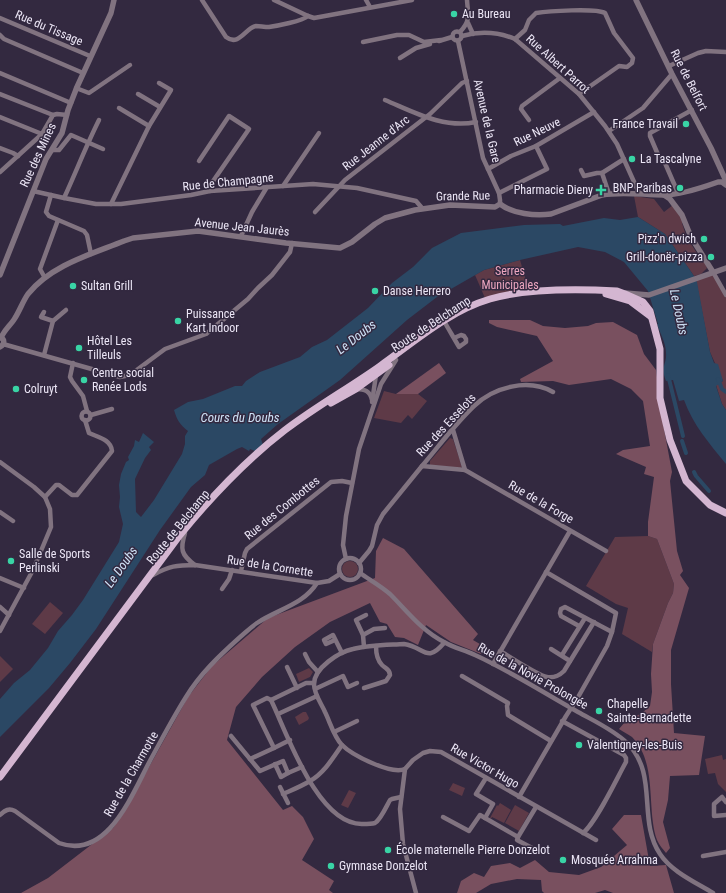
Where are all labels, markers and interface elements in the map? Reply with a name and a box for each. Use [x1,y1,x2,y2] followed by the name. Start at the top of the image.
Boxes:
[13,7,85,49] street label: Rue du Tissage
[462,7,511,21] place label: Au Bureau
[449,9,459,19] marker: Au Bureau
[523,32,593,97] street label: Rue Albert Parrot
[668,47,711,113] street label: Rue de Belfort
[471,78,503,164] street label: Avenue de la Gare
[340,112,413,173] street label: Rue Jeanne d'Arc
[511,115,563,149] street label: Rue Neuve
[613,117,678,131] place label: France Travail
[681,119,691,129] marker: France Travail
[17,121,59,189] street label: Rue des Mines
[640,152,702,166] place label: La Tascalyne
[627,154,637,164] marker: La Tascalyne
[182,170,274,194] street label: Rue de Champagne
[613,181,672,195] place label: BNP Paribas
[514,183,593,197] place label: Pharmacie Dieny
[675,183,685,193] marker: BNP Paribas
[596,185,606,195] marker: Pharmacie Dieny
[436,189,491,203] street label: Grande Rue
[194,215,290,239] street label: Avenue Jean Jaurès
[638,232,696,246] place label: Pizz'n dwich
[699,234,709,244] marker: Pizz'n dwich
[626,250,703,264] place label: Grill-donër-pizza
[706,252,716,262] marker: Grill-donër-pizza
[481,264,539,292] park label: Serres Municipales
[81,279,133,293] place label: Sultan Grill
[68,281,78,291] marker: Sultan Grill
[383,284,451,298] place label: Danse Herrero
[370,286,380,296] marker: Danse Herrero
[667,288,691,337] water label: Le Doubs
[389,293,473,355] street label: Route de Belchamp
[186,307,239,335] place label: Puissance Kart Indoor
[173,316,183,326] marker: Puissance Kart Indoor
[333,317,379,357] water label: Le Doubs
[87,334,132,362] place label: Hôtel Les Tilleuls
[74,343,84,353] marker: Hôtel Les Tilleuls
[92,366,154,394] place label: Centre social Renée Lods
[79,375,89,385] marker: Centre social Renée Lods
[24,382,58,396] place label: Colruyt
[11,384,21,394] marker: Colruyt
[413,391,479,459] street label: Rue des Esselots
[200,410,280,425] water label: Cours du Doubs
[242,473,322,543] street label: Rue des Combottes
[506,478,576,526] street label: Rue de la Forge
[144,487,212,567] street label: Route de Belchamp
[102,543,141,590] water label: Le Doubs
[19,547,90,575] place label: Salle de Sports Perlinski
[226,552,314,580] street label: Rue de la Cornette
[6,556,16,566] marker: Salle de Sports Perlinski
[475,640,591,712] street label: Rue de la Novie Prolongée
[607,697,692,725] place label: Chapelle Sainte-Bernadette
[594,706,604,716] marker: Chapelle Sainte-Bernadette
[101,729,161,819] street label: Rue de la Charmotte
[587,738,682,752] place label: Valentigney-les-Buis
[574,740,584,750] marker: Valentigney-les-Buis
[448,741,522,791] street label: Rue Victor Hugo
[396,842,550,857] place label: École maternelle Pierre Donzelot
[383,845,393,855] marker: École maternelle Pierre Donzelot
[571,853,658,867] place label: Mosquée Arrahma
[558,855,568,865] marker: Mosquée Arrahma
[339,859,428,873] place label: Gymnase Donzelot
[326,861,336,871] marker: Gymnase Donzelot

